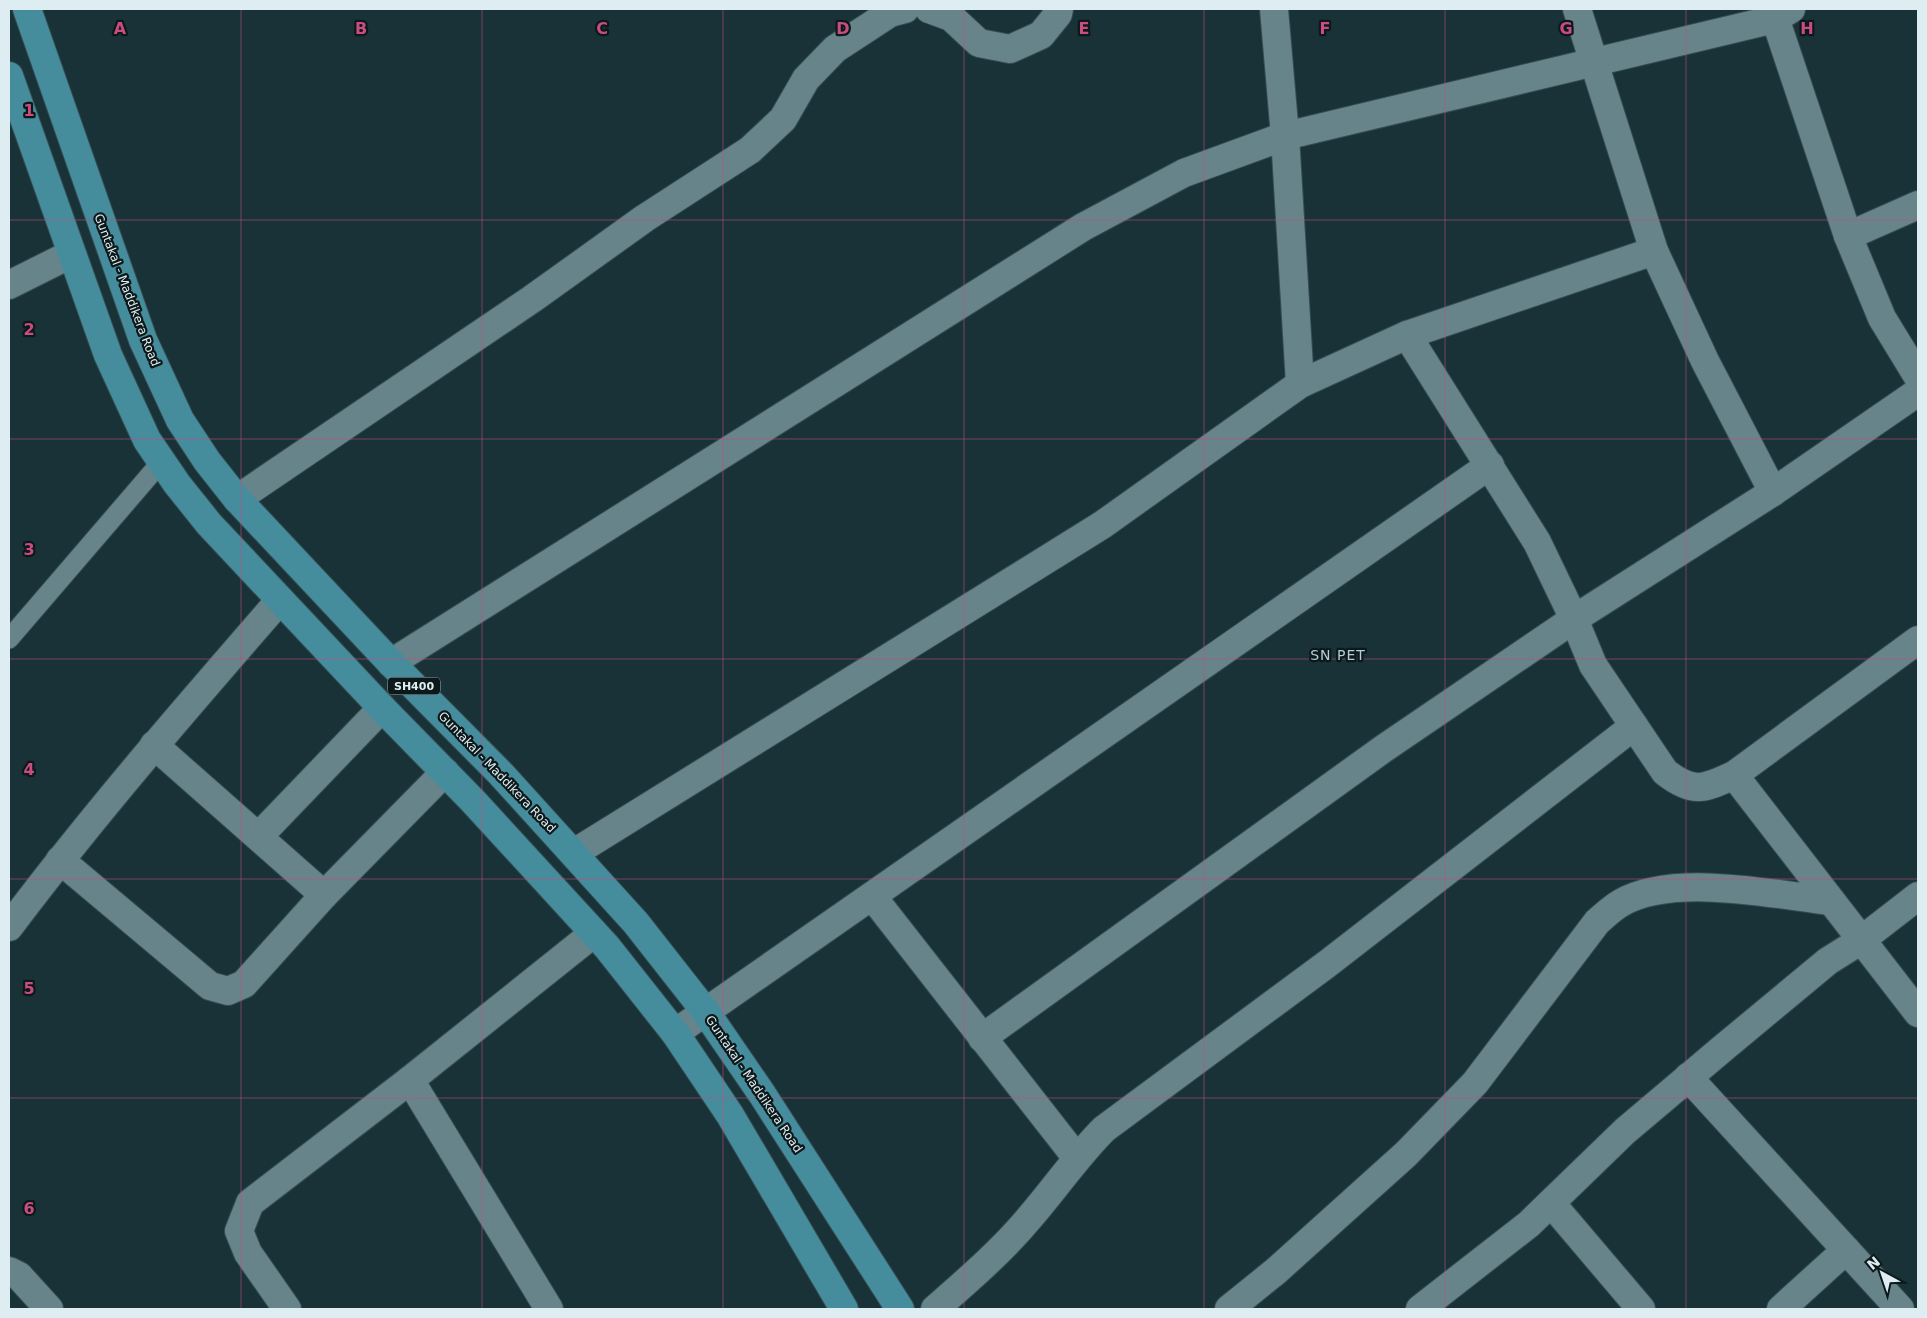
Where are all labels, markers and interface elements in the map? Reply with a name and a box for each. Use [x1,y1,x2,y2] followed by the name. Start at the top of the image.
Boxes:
[114,19,127,38] text: A
[355,19,367,38] text: B
[596,19,608,38] text: C
[836,19,850,38] text: D
[1079,19,1089,38] text: E
[1320,19,1330,38] text: F
[1559,19,1573,38] text: G
[1800,19,1814,38] text: H
[23,101,35,120] text: 1
[91,212,163,368] street label: Guntakal - Maddikera Road
[23,320,35,339] text: 2
[23,540,35,559] text: 3
[1310,647,1366,663] district label: SN PET
[388,678,440,694] road number: SH400
[436,709,558,835] street label: Guntakal - Maddikera Road
[23,760,35,779] text: 4
[23,979,35,998] text: 5
[703,1013,805,1155] street label: Guntakal - Maddikera Road
[23,1199,35,1218] text: 6
[1857,1248,1907,1298] north arrow
[1864,1253,1883,1273] text: N

